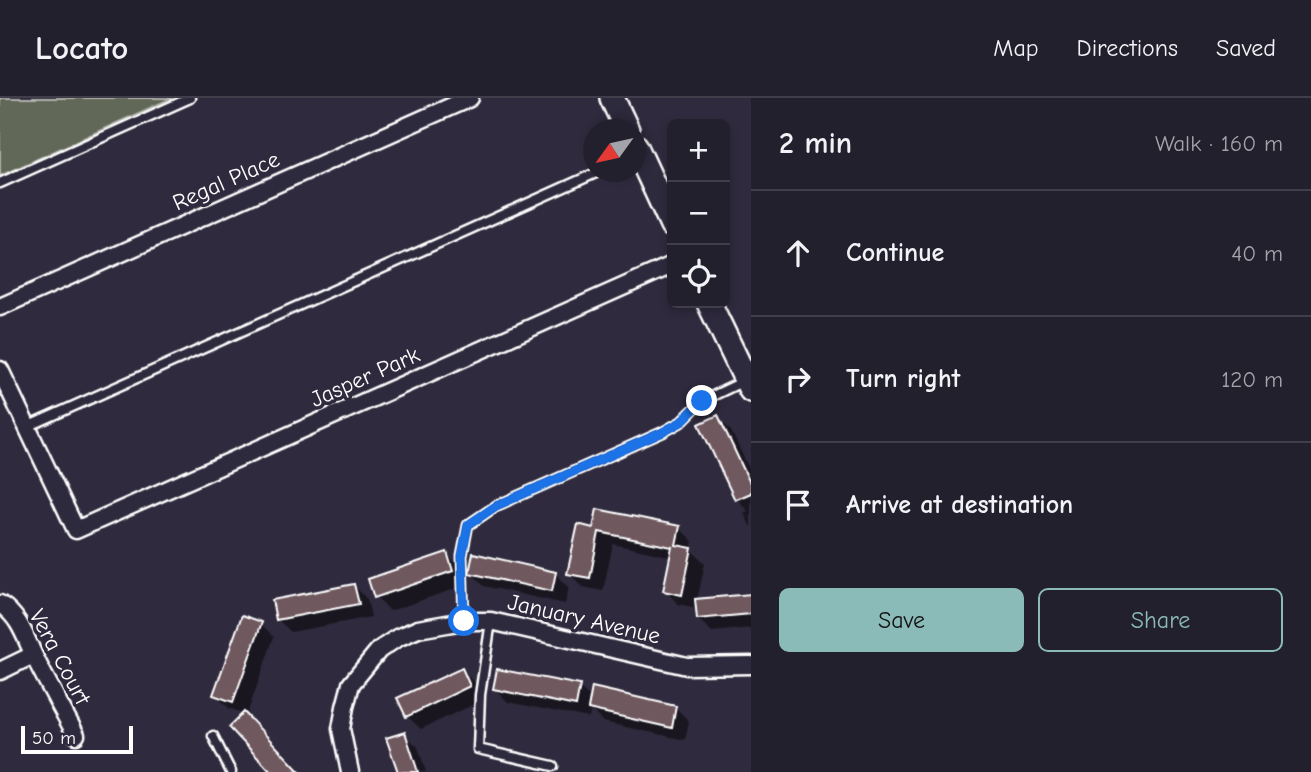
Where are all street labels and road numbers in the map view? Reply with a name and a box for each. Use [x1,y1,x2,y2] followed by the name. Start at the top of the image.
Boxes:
[168,145,284,217] street label: Regal Place
[306,341,424,413] street label: Jasper Park
[505,588,663,650] street label: January Avenue
[24,605,97,711] street label: Vera Court

